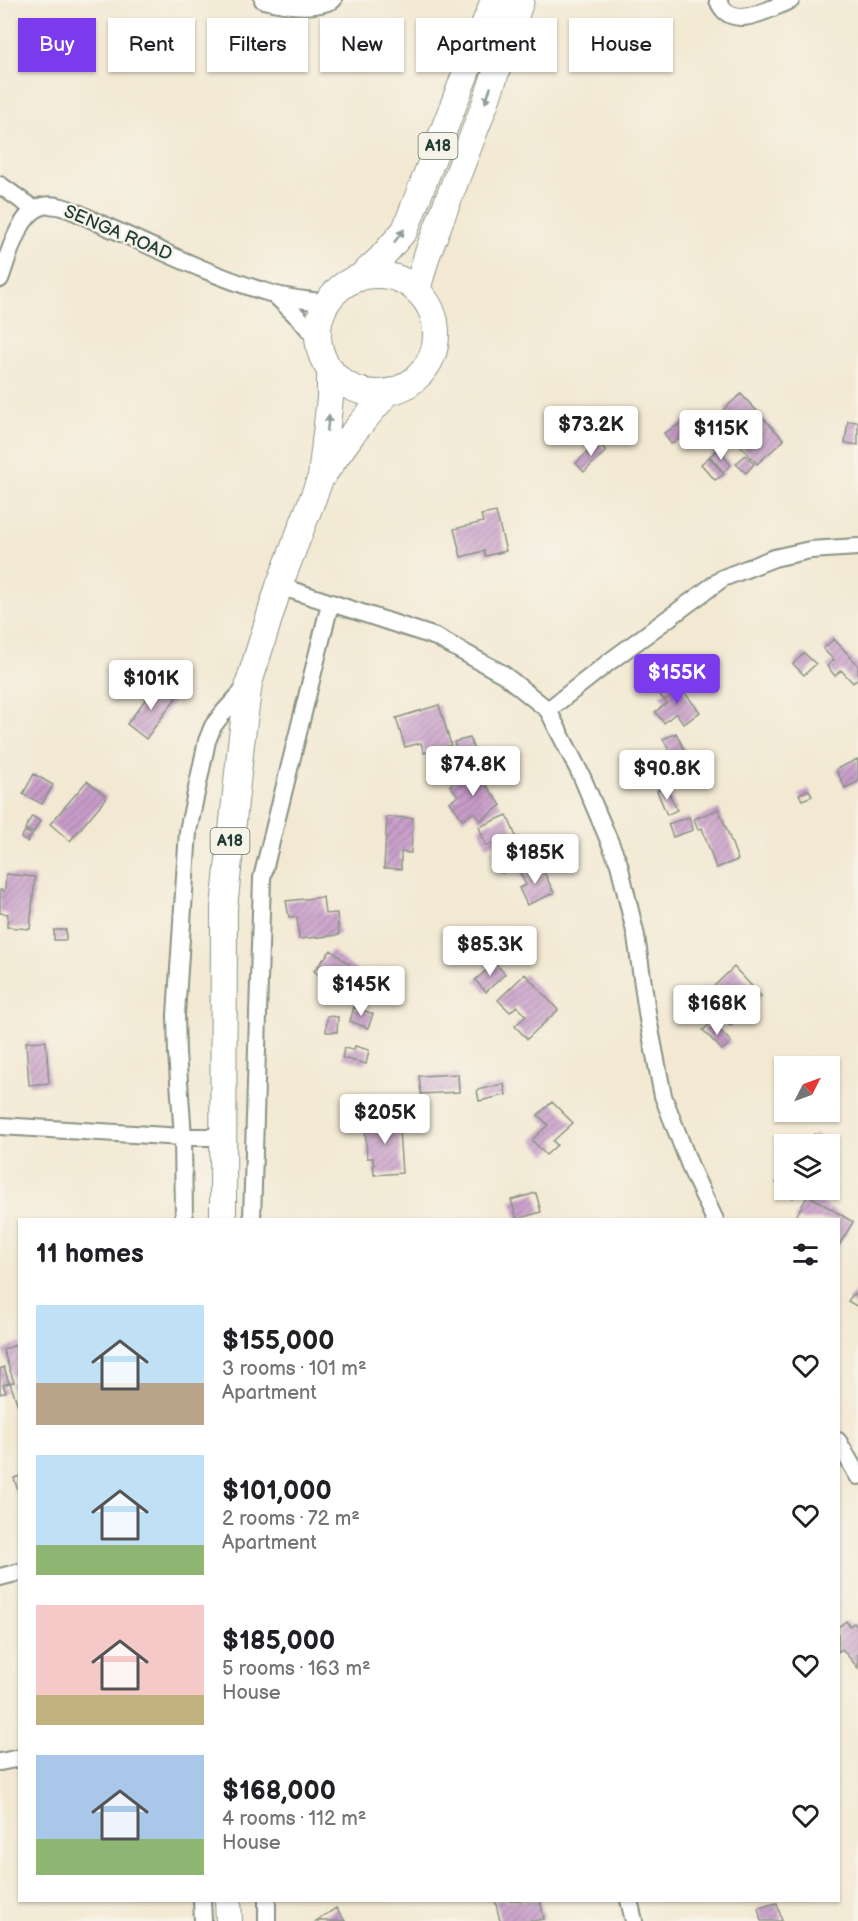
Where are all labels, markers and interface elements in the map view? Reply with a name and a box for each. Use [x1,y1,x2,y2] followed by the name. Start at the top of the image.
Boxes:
[18,18,96,72] chip: Buy
[108,18,195,72] chip: Rent
[207,18,308,72] chip: Filters
[320,18,404,72] chip: New
[416,18,557,72] chip: Apartment
[569,18,673,72] chip: House
[482,86,492,104] one-way arrow
[418,133,458,159] road number: A18
[61,201,175,265] street label: SENGA ROAD
[393,228,406,244] one-way arrow
[542,406,640,457] pin: $73.2K
[679,410,763,461] pin: $115K
[323,413,333,432] one-way arrow
[558,413,624,437] text: $73.2K
[693,417,749,441] text: $115K
[635,654,719,705] pin: $155K
[109,660,193,711] pin: $101K
[648,661,706,685] text: $155K
[123,667,179,691] text: $101K
[424,746,522,797] pin: $74.8K
[618,750,716,801] pin: $90.8K
[440,753,506,777] text: $74.8K
[633,757,701,781] text: $90.8K
[210,828,250,854] road number: A18
[493,834,577,885] pin: $185K
[506,841,564,865] text: $185K
[441,926,539,977] pin: $85.3K
[457,933,523,957] text: $85.3K
[319,966,403,1017] pin: $145K
[332,973,390,997] text: $145K
[675,985,759,1036] pin: $168K
[687,992,747,1016] text: $168K
[774,1056,840,1122] north arrow
[774,1056,840,1200] map controls
[343,1094,427,1145] pin: $205K
[354,1101,416,1125] text: $205K
[774,1134,840,1200] button: layers
[789,1238,822,1271] icon: filters
[36,1239,144,1270] text: 11 homes
[222,1326,334,1357] text: $155,000
[84,1329,156,1401] icon: home
[789,1349,822,1382] icon: heart
[222,1357,367,1381] text: 3 rooms · 101 m²
[222,1381,317,1405] text: Apartment
[222,1476,332,1507] text: $101,000
[84,1479,156,1551] icon: home
[789,1499,822,1532] icon: heart
[222,1507,360,1531] text: 2 rooms · 72 m²
[222,1531,317,1555] text: Apartment
[222,1626,335,1657] text: $185,000
[84,1629,156,1701] icon: home
[789,1649,822,1682] icon: heart
[222,1657,371,1681] text: 5 rooms · 163 m²
[222,1681,281,1705] text: House
[222,1776,336,1807] text: $168,000
[84,1779,156,1851] icon: home
[789,1799,822,1832] icon: heart
[222,1807,366,1831] text: 4 rooms · 112 m²
[222,1831,281,1855] text: House

